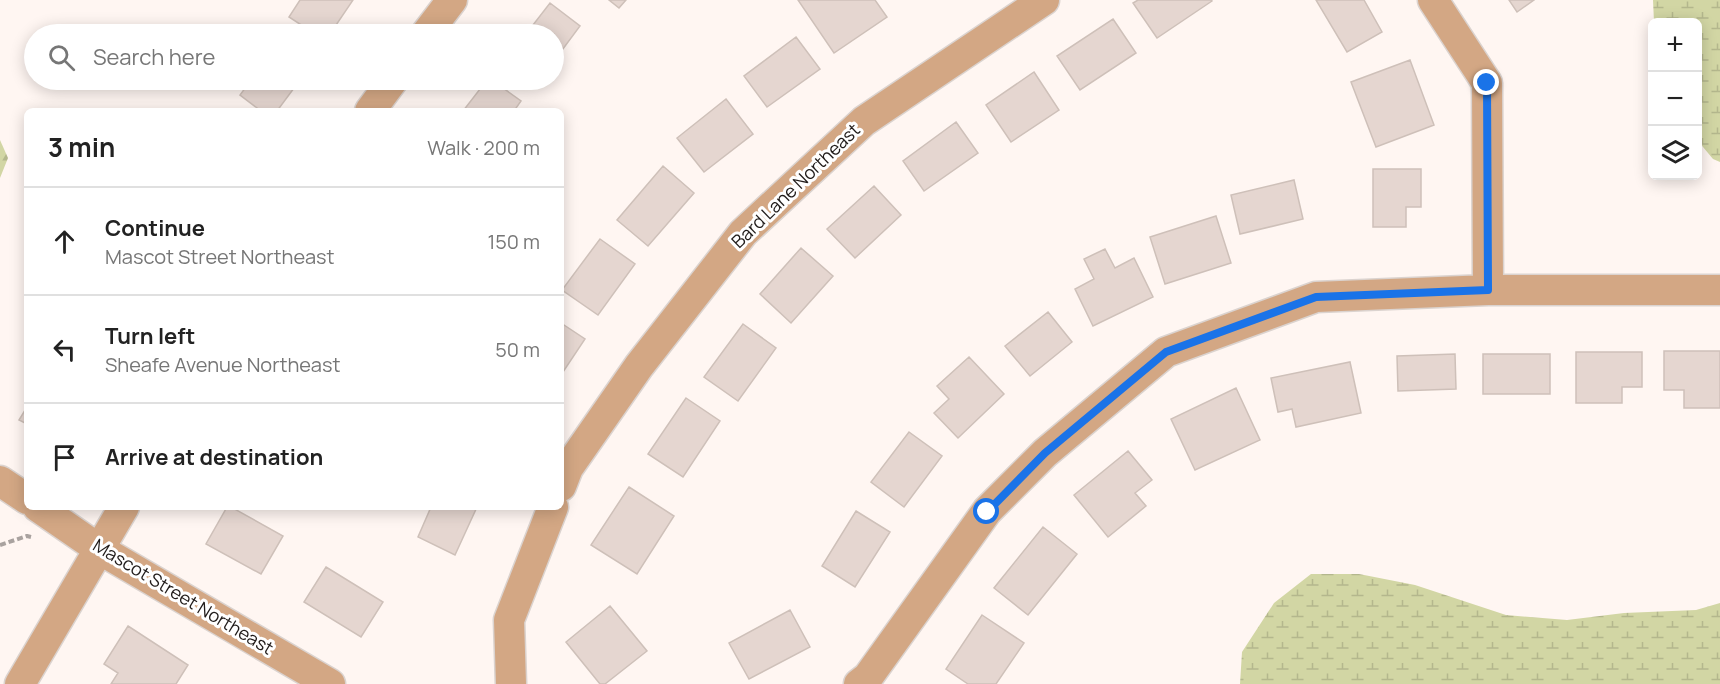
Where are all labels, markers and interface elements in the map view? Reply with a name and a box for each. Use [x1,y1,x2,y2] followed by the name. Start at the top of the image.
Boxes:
[1648,18,1702,180] map controls
[1648,18,1702,72] button: +
[24,24,564,90] search box
[45,41,78,74] icon: search
[93,42,215,72] text: Search here
[1473,69,1499,95] route end
[1648,72,1702,126] button: −
[726,118,865,253] street label: Bard Lane Northeast
[1648,126,1702,180] button: layers
[48,129,115,165] text: 3 min
[427,134,540,161] text: Walk · 200 m
[105,213,205,243] text: Continue
[48,225,81,258] icon: ahead
[487,228,540,255] text: 150 m
[105,243,335,270] text: Mascot Street Northeast
[105,321,195,351] text: Turn left
[48,333,81,366] icon: left
[495,336,540,363] text: 50 m
[105,351,340,378] text: Sheafe Avenue Northeast
[48,441,81,474] icon: arrive
[105,442,323,472] text: Arrive at destination
[973,498,999,524] route start
[89,533,278,660] street label: Mascot Street Northeast

